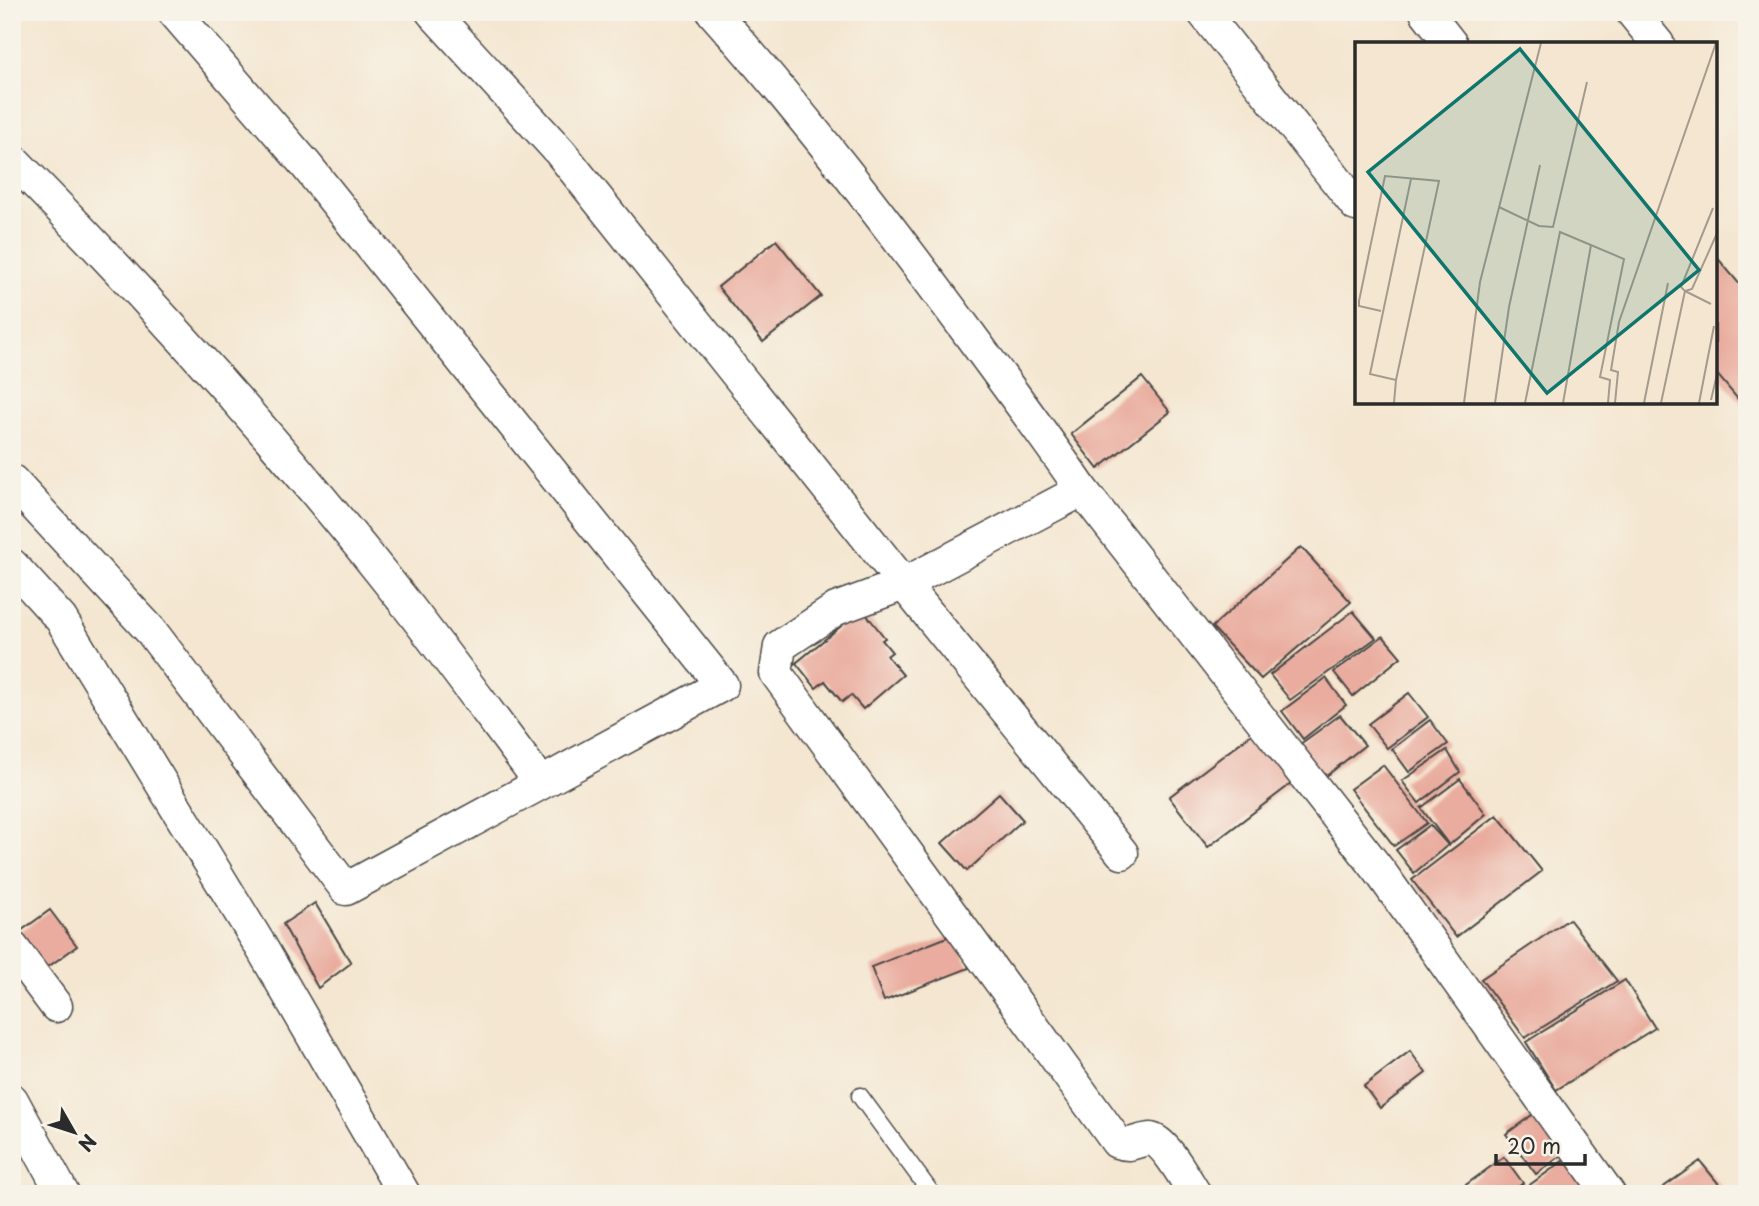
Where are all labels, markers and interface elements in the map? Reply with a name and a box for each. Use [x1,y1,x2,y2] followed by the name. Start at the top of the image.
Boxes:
[1355,42,1717,404] inset map
[38,1098,108,1168] north arrow
[1496,1122,1586,1166] scale bar
[72,1129,104,1158] text: N
[1507,1129,1561,1161] text: 20 m

